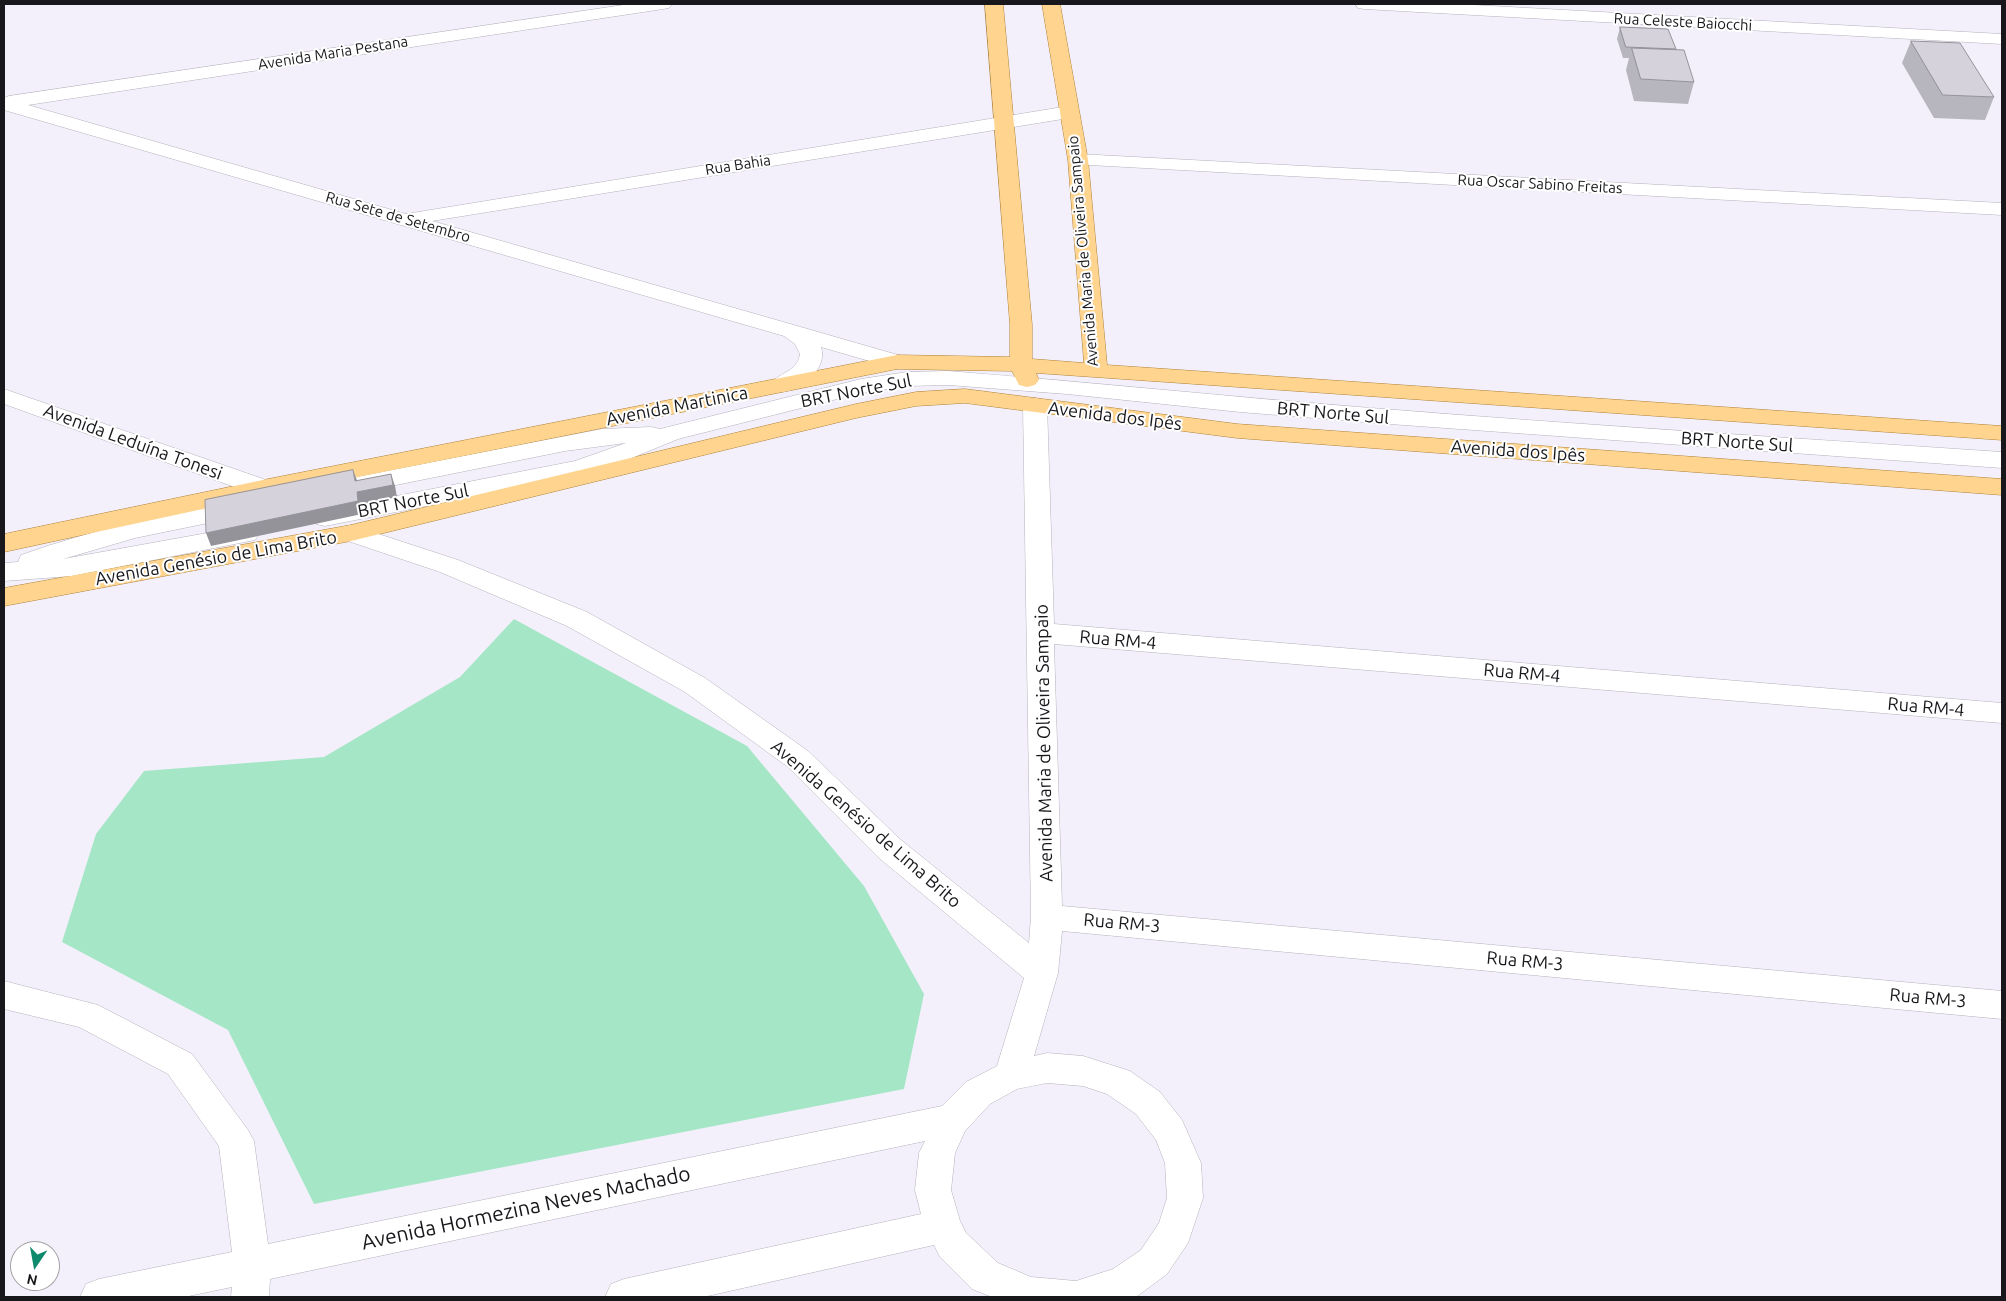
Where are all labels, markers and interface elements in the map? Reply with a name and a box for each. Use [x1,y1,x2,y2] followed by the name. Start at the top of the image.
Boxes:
[1613,9,1753,35] street label: Rua Celeste Baiocchi
[257,32,409,74] street label: Avenida Maria Pestana
[1064,135,1102,367] street label: Avenida Maria de Oliveira Sampaio
[704,151,772,179] street label: Rua Bahia
[1457,171,1623,197] street label: Rua Oscar Sabino Freitas
[324,188,472,246] street label: Rua Sete de Setembro
[799,370,913,412] street label: BRT Norte Sul
[604,382,750,430] street label: Avenida Martinica
[1047,397,1183,435] street label: Avenida dos Ipês
[1276,397,1390,429] street label: BRT Norte Sul
[41,400,225,484] street label: Avenida Leduína Tonesi
[1680,427,1794,457] street label: BRT Norte Sul
[1450,436,1586,466] street label: Avenida dos Ipês
[356,480,470,522] street label: BRT Norte Sul
[94,526,338,590] street label: Avenida Genésio de Lima Brito
[1031,604,1057,882] street label: Avenida Maria de Oliveira Sampaio
[1079,626,1157,654] street label: Rua RM-4
[1483,659,1561,687] street label: Rua RM-4
[1887,693,1965,721] street label: Rua RM-4
[767,736,965,912] street label: Avenida Genésio de Lima Brito
[1083,909,1161,937] street label: Rua RM-3
[1486,947,1564,975] street label: Rua RM-3
[1889,984,1967,1012] street label: Rua RM-3
[359,1161,693,1255] street label: Avenida Hormezina Neves Machado
[10,1241,60,1291] north arrow
[25,1271,39,1289] text: N

